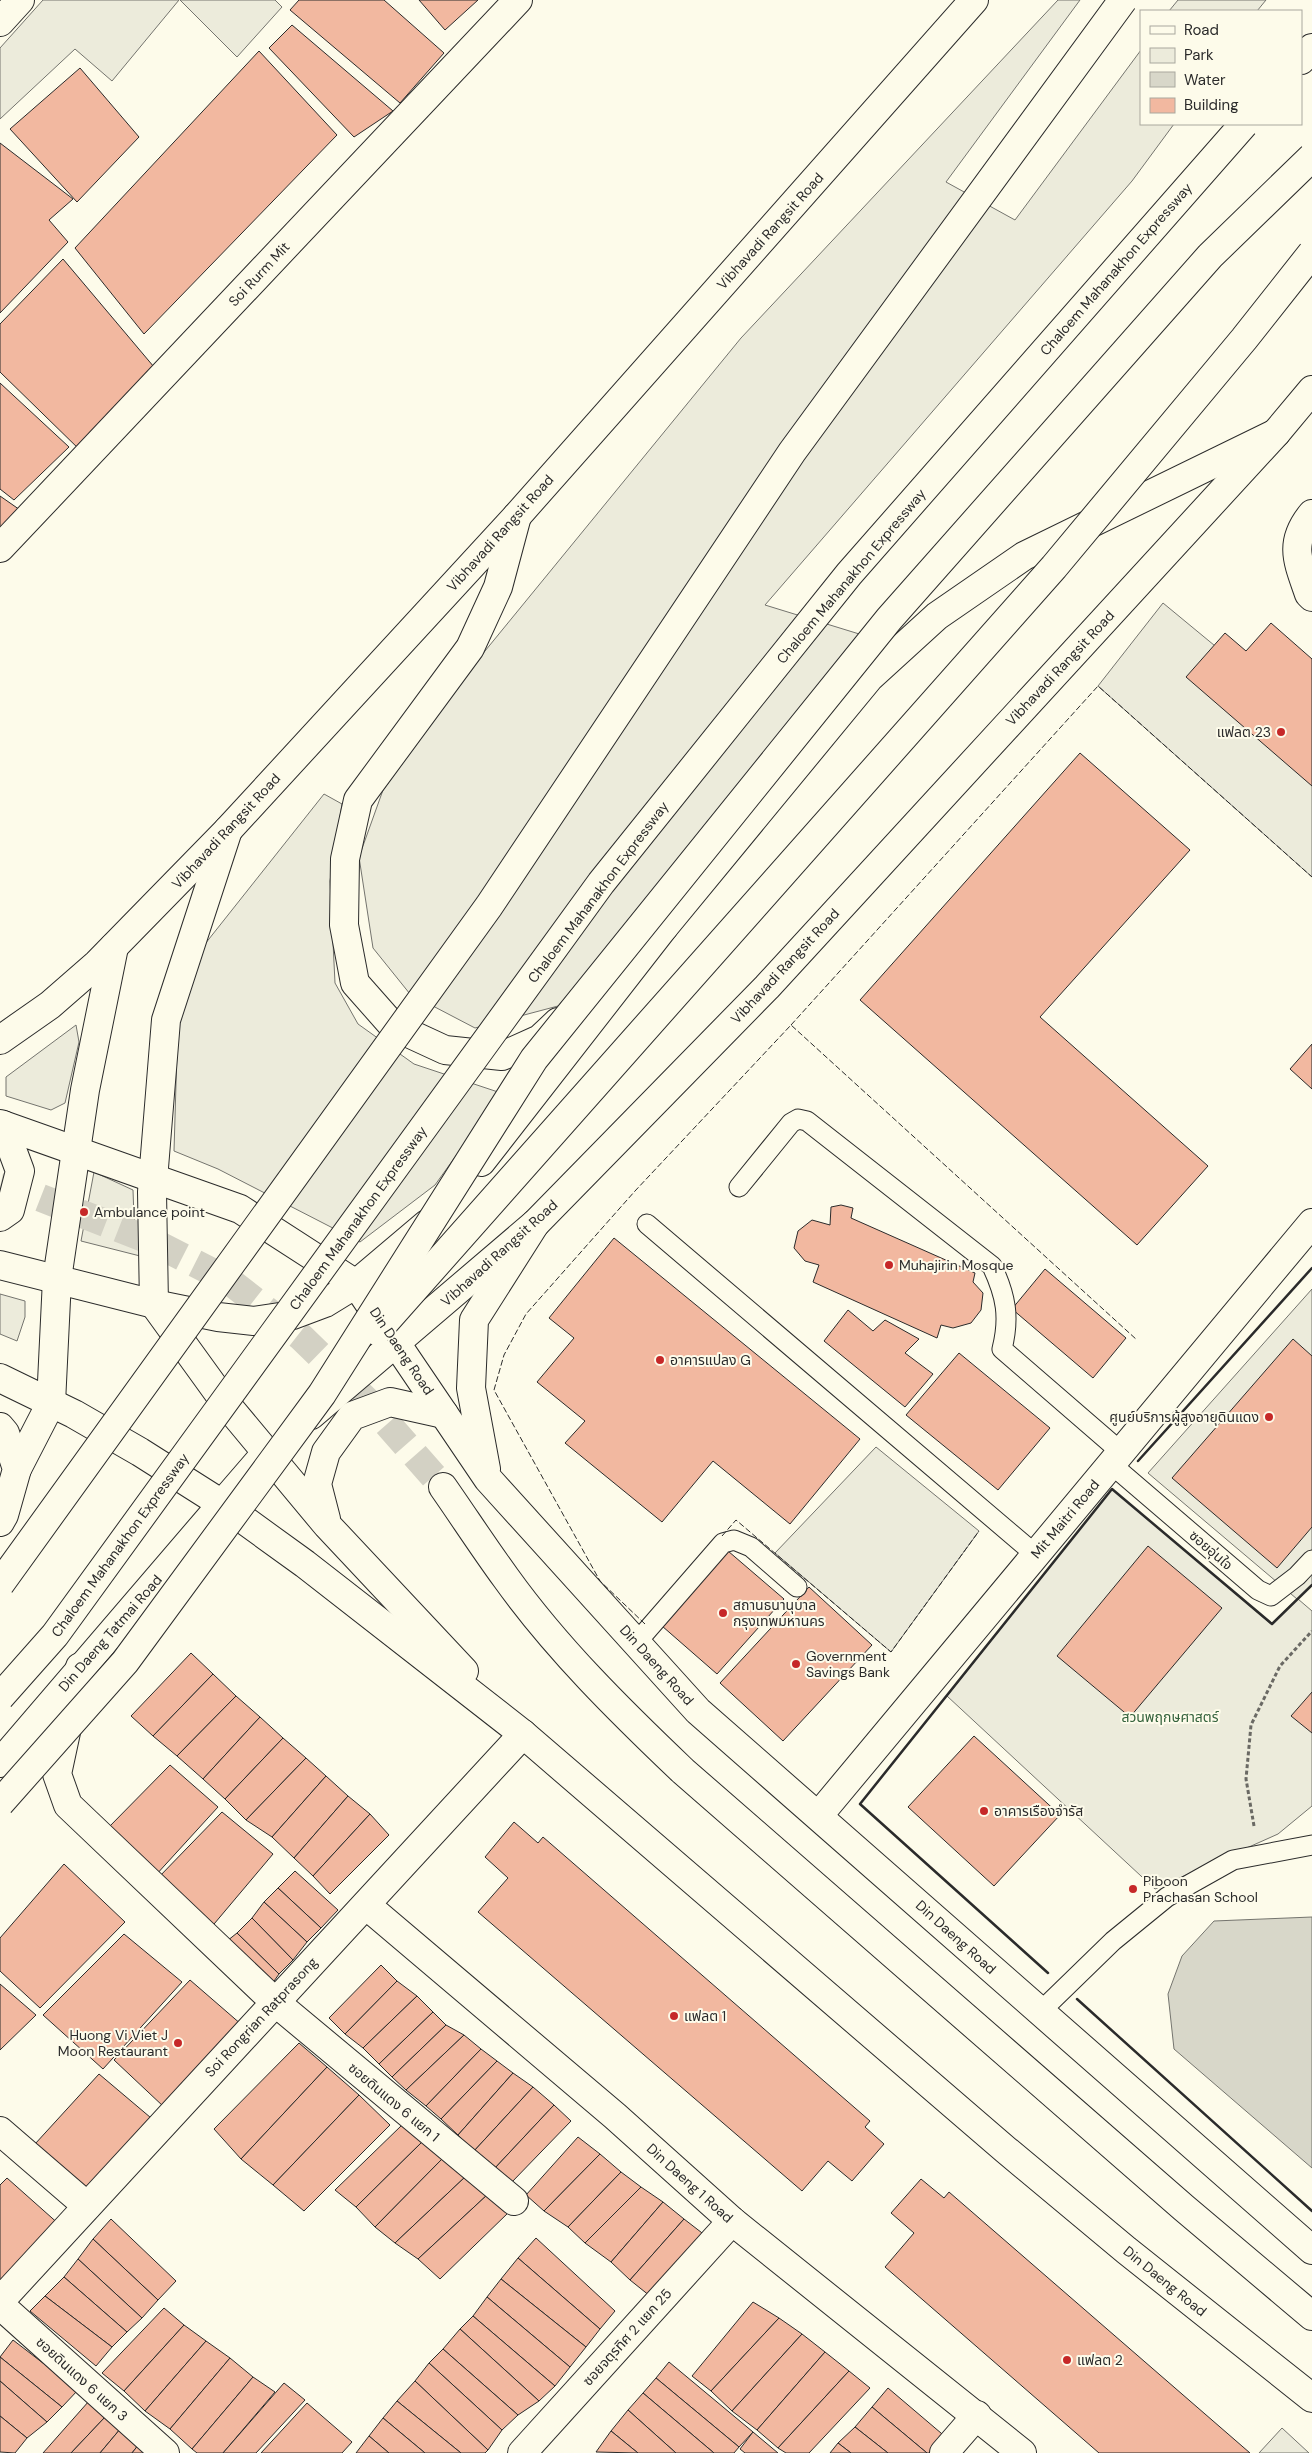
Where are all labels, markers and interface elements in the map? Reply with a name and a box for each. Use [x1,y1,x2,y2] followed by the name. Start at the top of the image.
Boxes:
[1140,10,1302,125] legend
[1184,20,1219,40] text: Road
[1184,45,1214,65] text: Park
[1184,70,1226,90] text: Water
[1184,95,1239,115] text: Building
[713,169,827,293] street label: Vibhavadi Rangsit Road
[1036,179,1196,359] street label: Chaloem Mahanakhon Expressway
[225,238,293,310] street label: Soi Rurm Mit
[443,471,557,595] street label: Vibhavadi Rangsit Road
[772,485,930,667] street label: Chaloem Mahanakhon Expressway
[1002,607,1118,729] street label: Vibhavadi Rangsit Road
[1217,723,1271,741] place label: แฟลต 23
[1275,726,1287,738] marker: แฟลต 23
[168,770,284,892] street label: Vibhavadi Rangsit Road
[524,797,672,986] street label: Chaloem Mahanakhon Expressway
[727,905,843,1027] street label: Vibhavadi Rangsit Road
[285,1122,431,1314] street label: Chaloem Mahanakhon Expressway
[437,1196,561,1310] street label: Vibhavadi Rangsit Road
[94,1203,205,1221] place label: Ambulance point
[78,1206,90,1218] marker: Ambulance point
[899,1256,1013,1274] place label: Muhajirin Mosque
[883,1259,895,1271] marker: Muhajirin Mosque
[366,1304,438,1398] street label: Din Daeng Road
[670,1351,751,1369] place label: อาคารแปลง G
[654,1354,666,1366] marker: อาคารแปลง G
[1109,1408,1259,1426] place label: ศูนย์บริการผู้สูงอายุดินแดง
[1263,1411,1275,1423] marker: ศูนย์บริการผู้สูงอายุดินแดง
[47,1449,193,1641] street label: Chaloem Mahanakhon Expressway
[1027,1476,1103,1562] street label: Mit Maitri Road
[1186,1526,1236,1574] street label: ซอยอุ่นใจ
[54,1571,166,1695] street label: Din Daeng Tatmai Road
[733,1596,825,1630] place label: สถานธนานุบาล กรุงเทพมหานคร
[717,1607,729,1619] marker: สถานธนานุบาล กรุงเทพมหานคร
[616,1621,698,1709] street label: Din Daeng Road
[806,1647,890,1681] place label: Government Savings Bank
[790,1658,802,1670] marker: Government Savings Bank
[1121,1708,1219,1726] park label: สวนพฤกษศาสตร์
[994,1802,1083,1820] place label: อาคารเรืองจำรัส
[978,1805,990,1817] marker: อาคารเรืองจำรัส
[1143,1872,1258,1906] place label: Piboon Prachasan School
[1127,1883,1139,1895] marker: Piboon Prachasan School
[912,1896,1000,1978] street label: Din Daeng Road
[201,1953,321,2081] street label: Soi Rongrian Ratprasong
[684,2007,726,2025] place label: แฟลต 1
[668,2010,680,2022] marker: แฟลต 1
[58,2026,168,2060] place label: Huong Vi Viet J Moon Restaurant
[172,2037,184,2049] marker: Huong Vi Viet J Moon Restaurant
[345,2059,443,2145] street label: ซอยดินแดง 6 แยก 1
[643,2139,737,2227] street label: Din Daeng 1 Road
[1120,2242,1210,2320] street label: Din Daeng Road
[579,2285,675,2389] street label: ซอยจตุรทิศ 2 แยก 25
[32,2333,132,2425] street label: ซอยดินแดง 6 แยก 3
[1077,2351,1123,2369] place label: แฟลต 2
[1061,2354,1073,2366] marker: แฟลต 2

